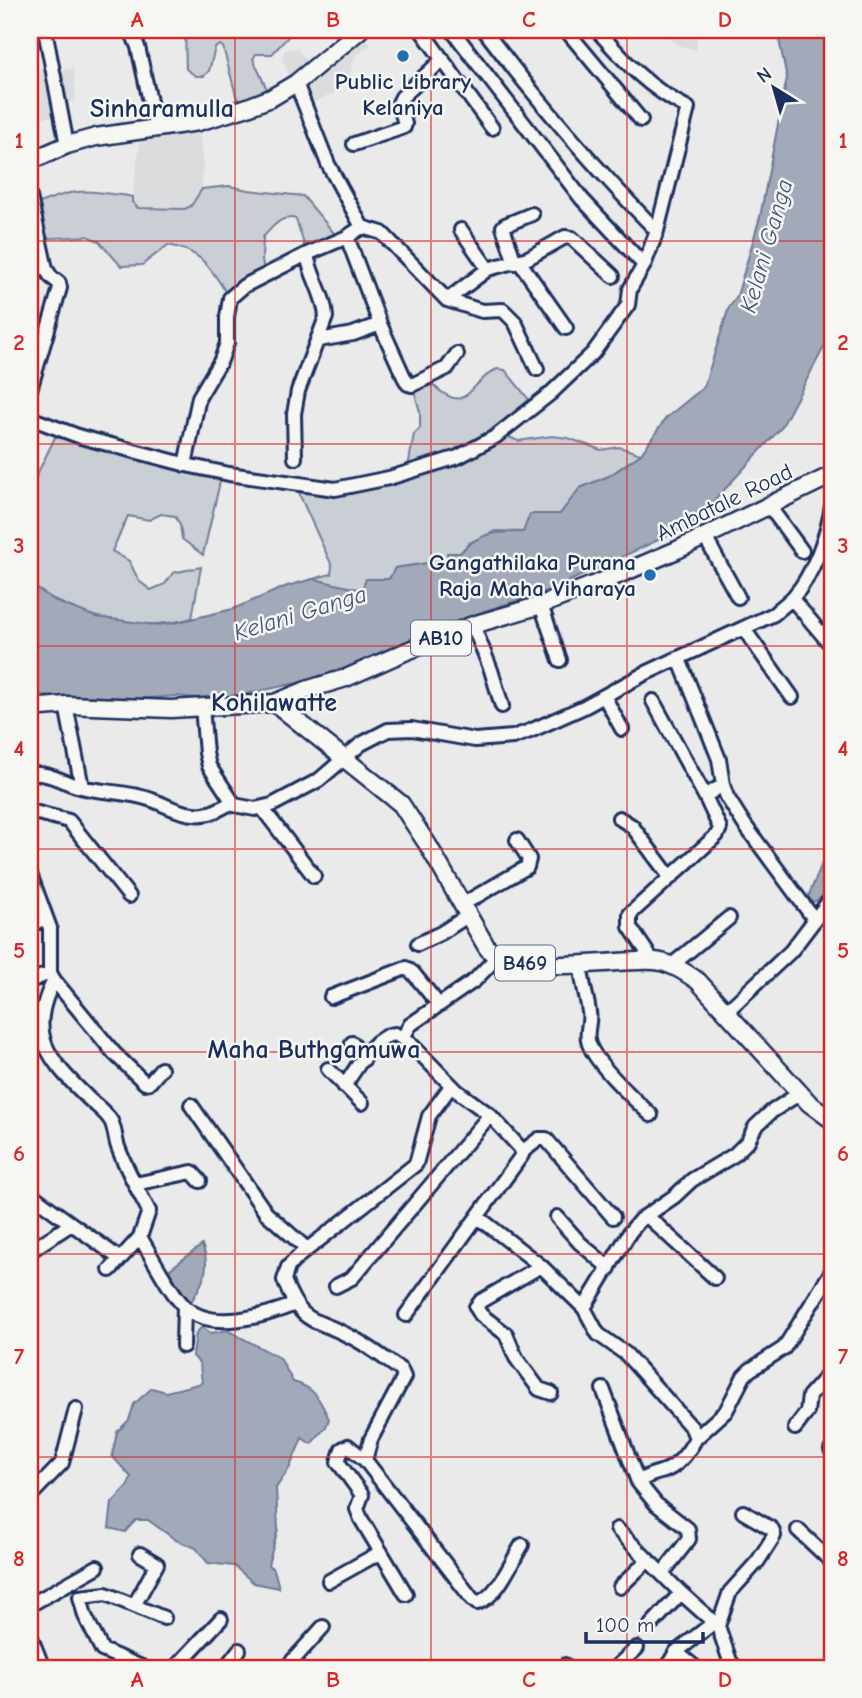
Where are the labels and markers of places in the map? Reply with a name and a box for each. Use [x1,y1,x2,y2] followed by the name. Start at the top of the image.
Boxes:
[395,48,411,64] marker: Public Library Kelaniya
[335,68,472,121] place label: Public Library Kelaniya
[429,549,636,602] place label: Gangathilaka Purana Raja Maha Viharaya
[642,567,658,583] marker: Gangathilaka Purana Raja Maha Viharaya

